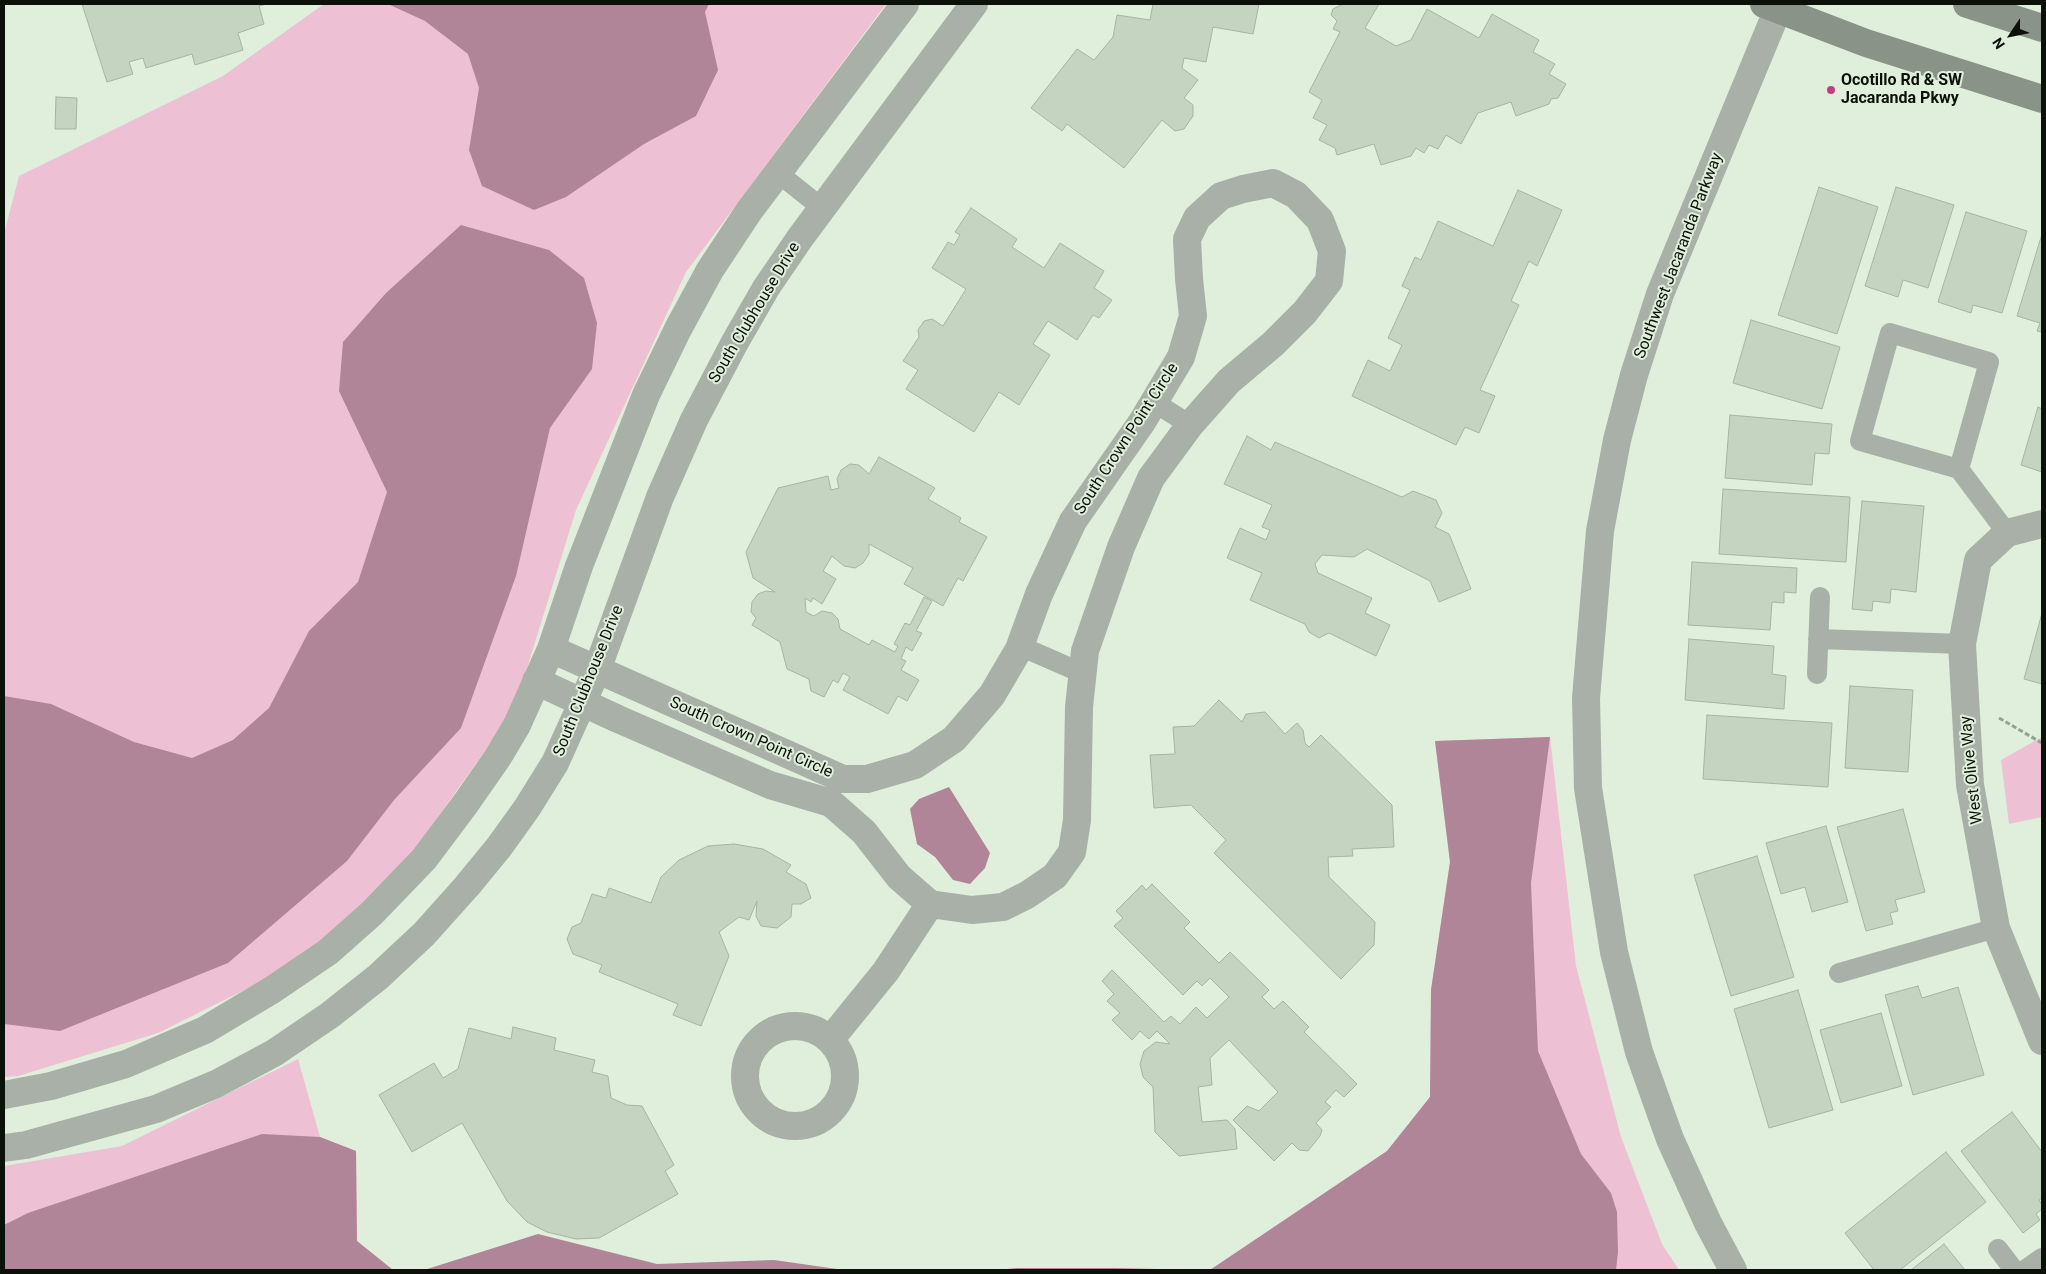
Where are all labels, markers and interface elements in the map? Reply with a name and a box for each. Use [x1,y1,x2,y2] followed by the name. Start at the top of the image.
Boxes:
[1986,10,2036,60] north arrow
[1989,35,2008,52] text: N
[1841,71,1962,109] place label: Ocotillo Rd & SW Jacaranda Pkwy
[1825,84,1837,96] marker: Ocotillo Rd & SW Jacaranda Pkwy
[1631,150,1727,362] street label: Southwest Jacaranda Parkway
[705,239,805,387] street label: South Clubhouse Drive
[1071,360,1183,518] street label: South Crown Point Circle
[550,603,628,759] street label: South Clubhouse Drive
[666,693,836,783] street label: South Crown Point Circle
[1957,715,1987,825] street label: West Olive Way

